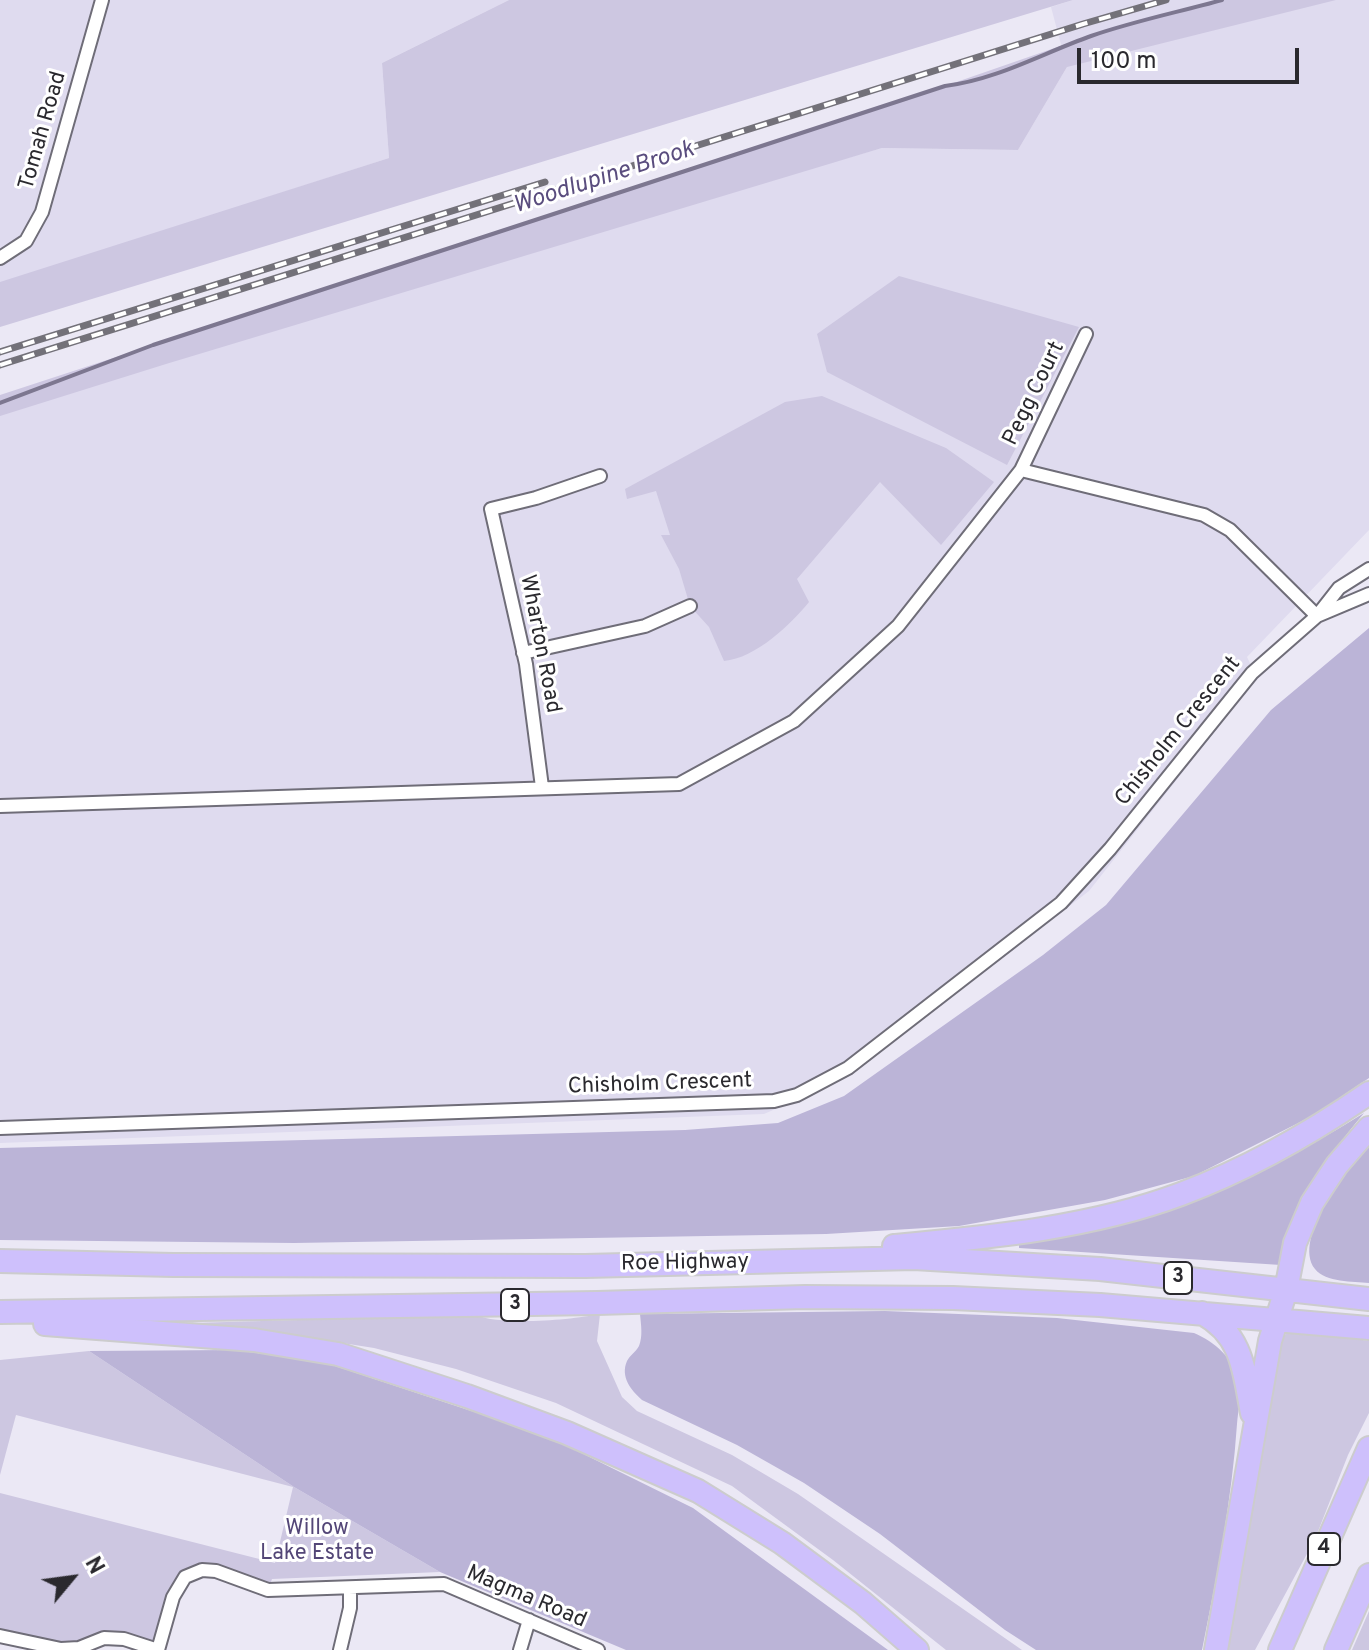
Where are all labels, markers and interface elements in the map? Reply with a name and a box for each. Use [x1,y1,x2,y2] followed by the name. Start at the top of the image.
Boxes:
[1081,32,1303,82] scale bar
[1091,47,1157,77] text: 100 m
[15,69,73,193] street label: Tomah Road
[510,136,698,222] water label: Woodlupine Brook
[999,338,1071,450] street label: Pegg Court
[513,573,565,715] street label: Wharton Road
[1111,652,1247,812] street label: Chisholm Crescent
[567,1069,753,1101] street label: Chisholm Crescent
[621,1250,749,1278] street label: Roe Highway
[1164,1262,1192,1294] road number: 3
[501,1289,529,1321] road number: 3
[260,1517,374,1568] park label: Willow Lake Estate
[1308,1533,1340,1565] road number: 4
[32,1538,112,1618] north arrow
[78,1553,109,1580] text: N
[462,1561,590,1635] street label: Magma Road

